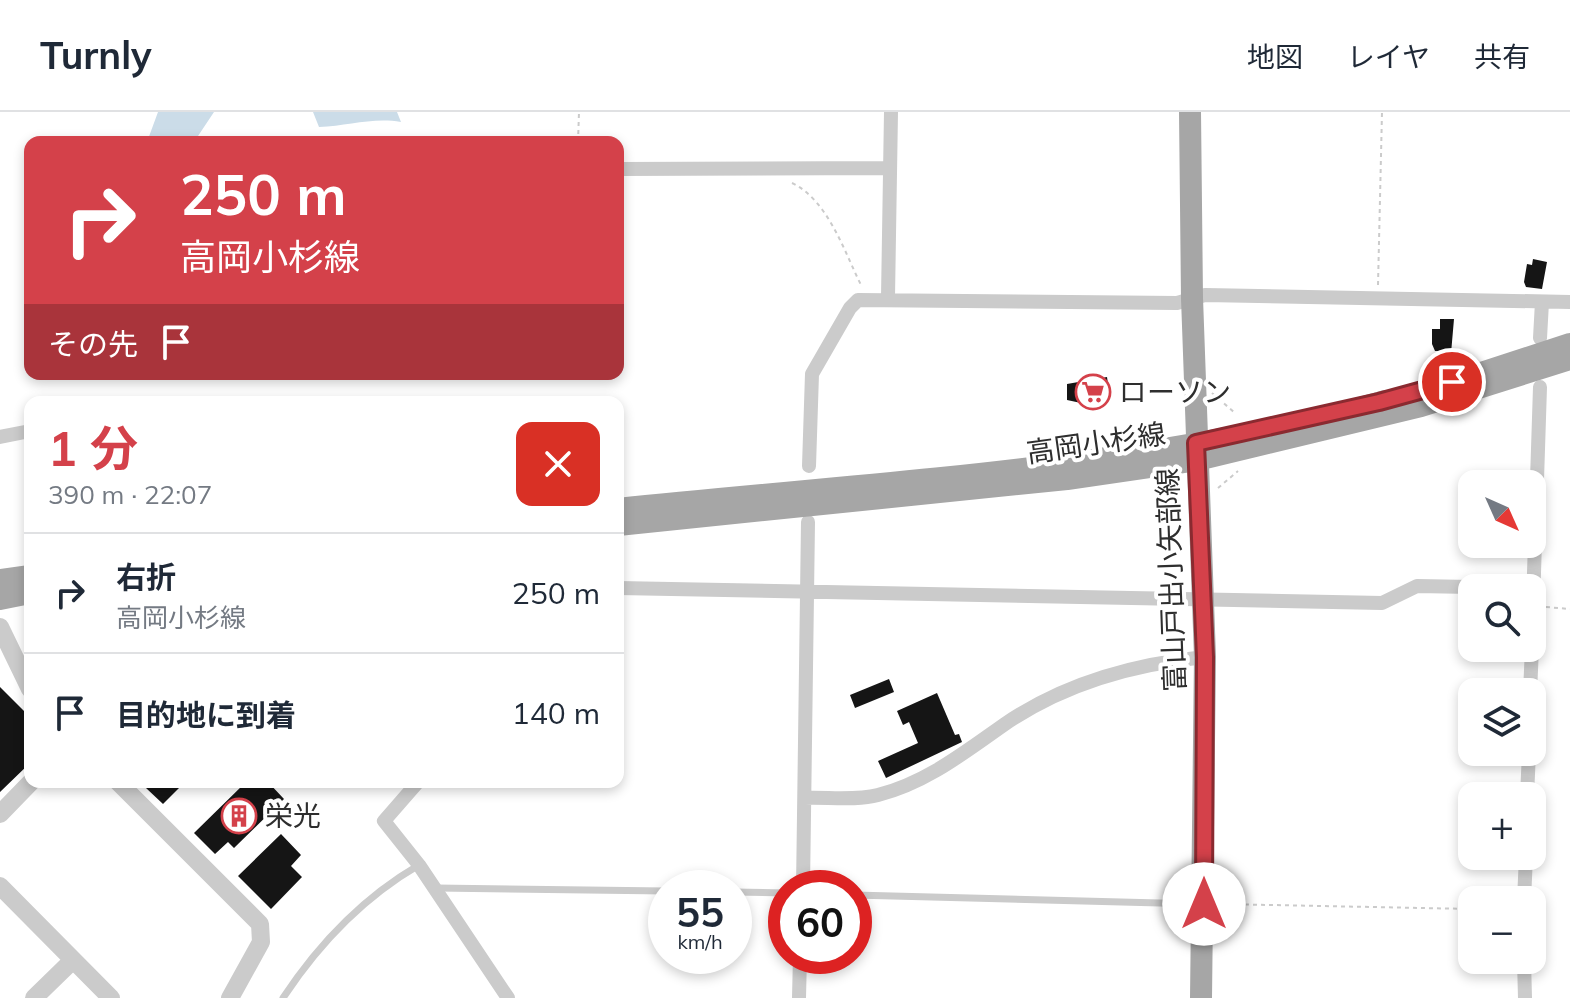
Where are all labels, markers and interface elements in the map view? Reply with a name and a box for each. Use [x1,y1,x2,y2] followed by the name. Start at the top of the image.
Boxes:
[40,31,152,79] text: Turnly
[1247,39,1303,74] text: 地図
[1347,39,1430,74] text: レイヤ
[1474,39,1530,74] text: 共有
[180,159,347,229] text: 250 m
[48,168,152,272] icon: right
[180,234,360,279] text: 高岡小杉線
[154,320,198,364] icon: arrive
[48,325,138,363] text: その先
[1418,348,1486,416] pin
[1430,360,1474,404] icon: arrive
[1074,373,1112,411] supermarket icon: ローソン
[1119,374,1231,409] place label: ローソン
[1024,415,1168,470] street label: 高岡小杉線
[48,418,138,478] text: 1 分
[516,422,600,506] button: close
[1149,467,1192,693] street label: 富山戸出小矢部線
[1458,470,1546,558] north arrow
[1458,470,1546,974] map controls
[48,478,212,511] text: 390 m · 22:07
[116,558,176,596] text: 右折
[48,571,92,615] icon: right
[512,574,600,612] text: 250 m
[1458,574,1546,662] button: search
[116,601,246,634] text: 高岡小杉線
[1458,678,1546,766] button: layers
[48,691,92,735] icon: arrive
[512,694,600,732] text: 140 m
[116,696,296,734] text: 目的地に到着
[1458,782,1546,870] button: +
[220,797,258,835] building icon: 栄光
[265,798,321,833] place label: 栄光
[1162,862,1246,946] position arrow
[768,870,872,974] speed limit sign: 60
[1458,886,1546,974] button: −
[676,887,724,937] text: 55
[677,929,723,954] text: km/h

